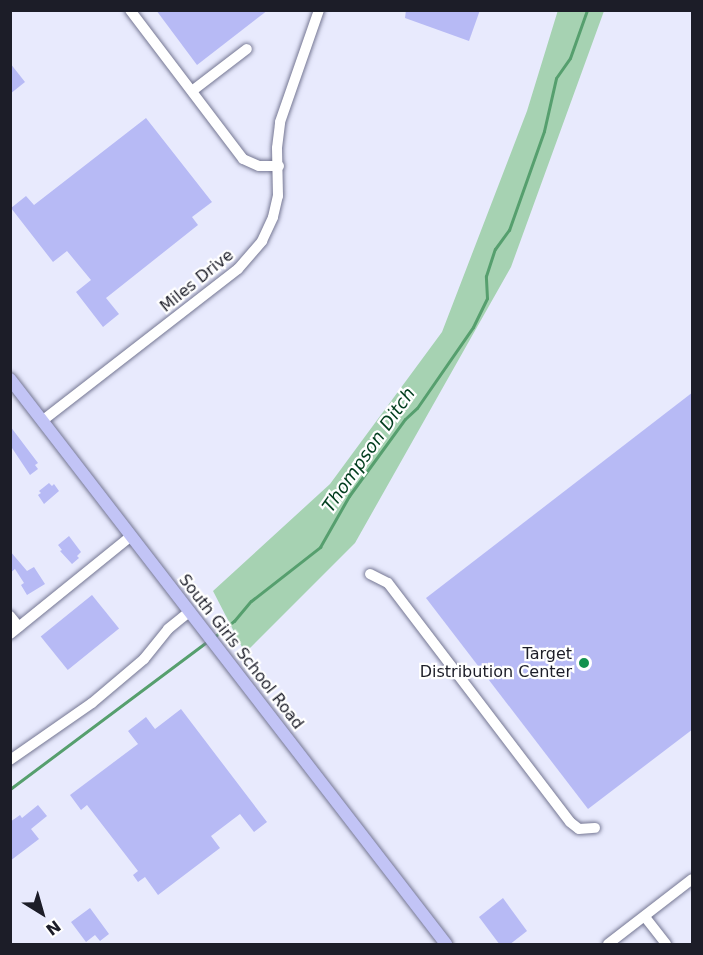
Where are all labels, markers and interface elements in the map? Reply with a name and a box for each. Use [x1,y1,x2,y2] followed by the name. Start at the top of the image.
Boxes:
[157,246,237,316] street label: Miles Drive
[318,384,420,516] water label: Thompson Ditch
[175,571,307,733] street label: South Girls School Road
[420,644,572,682] place label: Target Distribution Center
[577,656,591,670] marker: Target Distribution Center
[12,883,72,943] north arrow
[42,916,64,939] text: N

